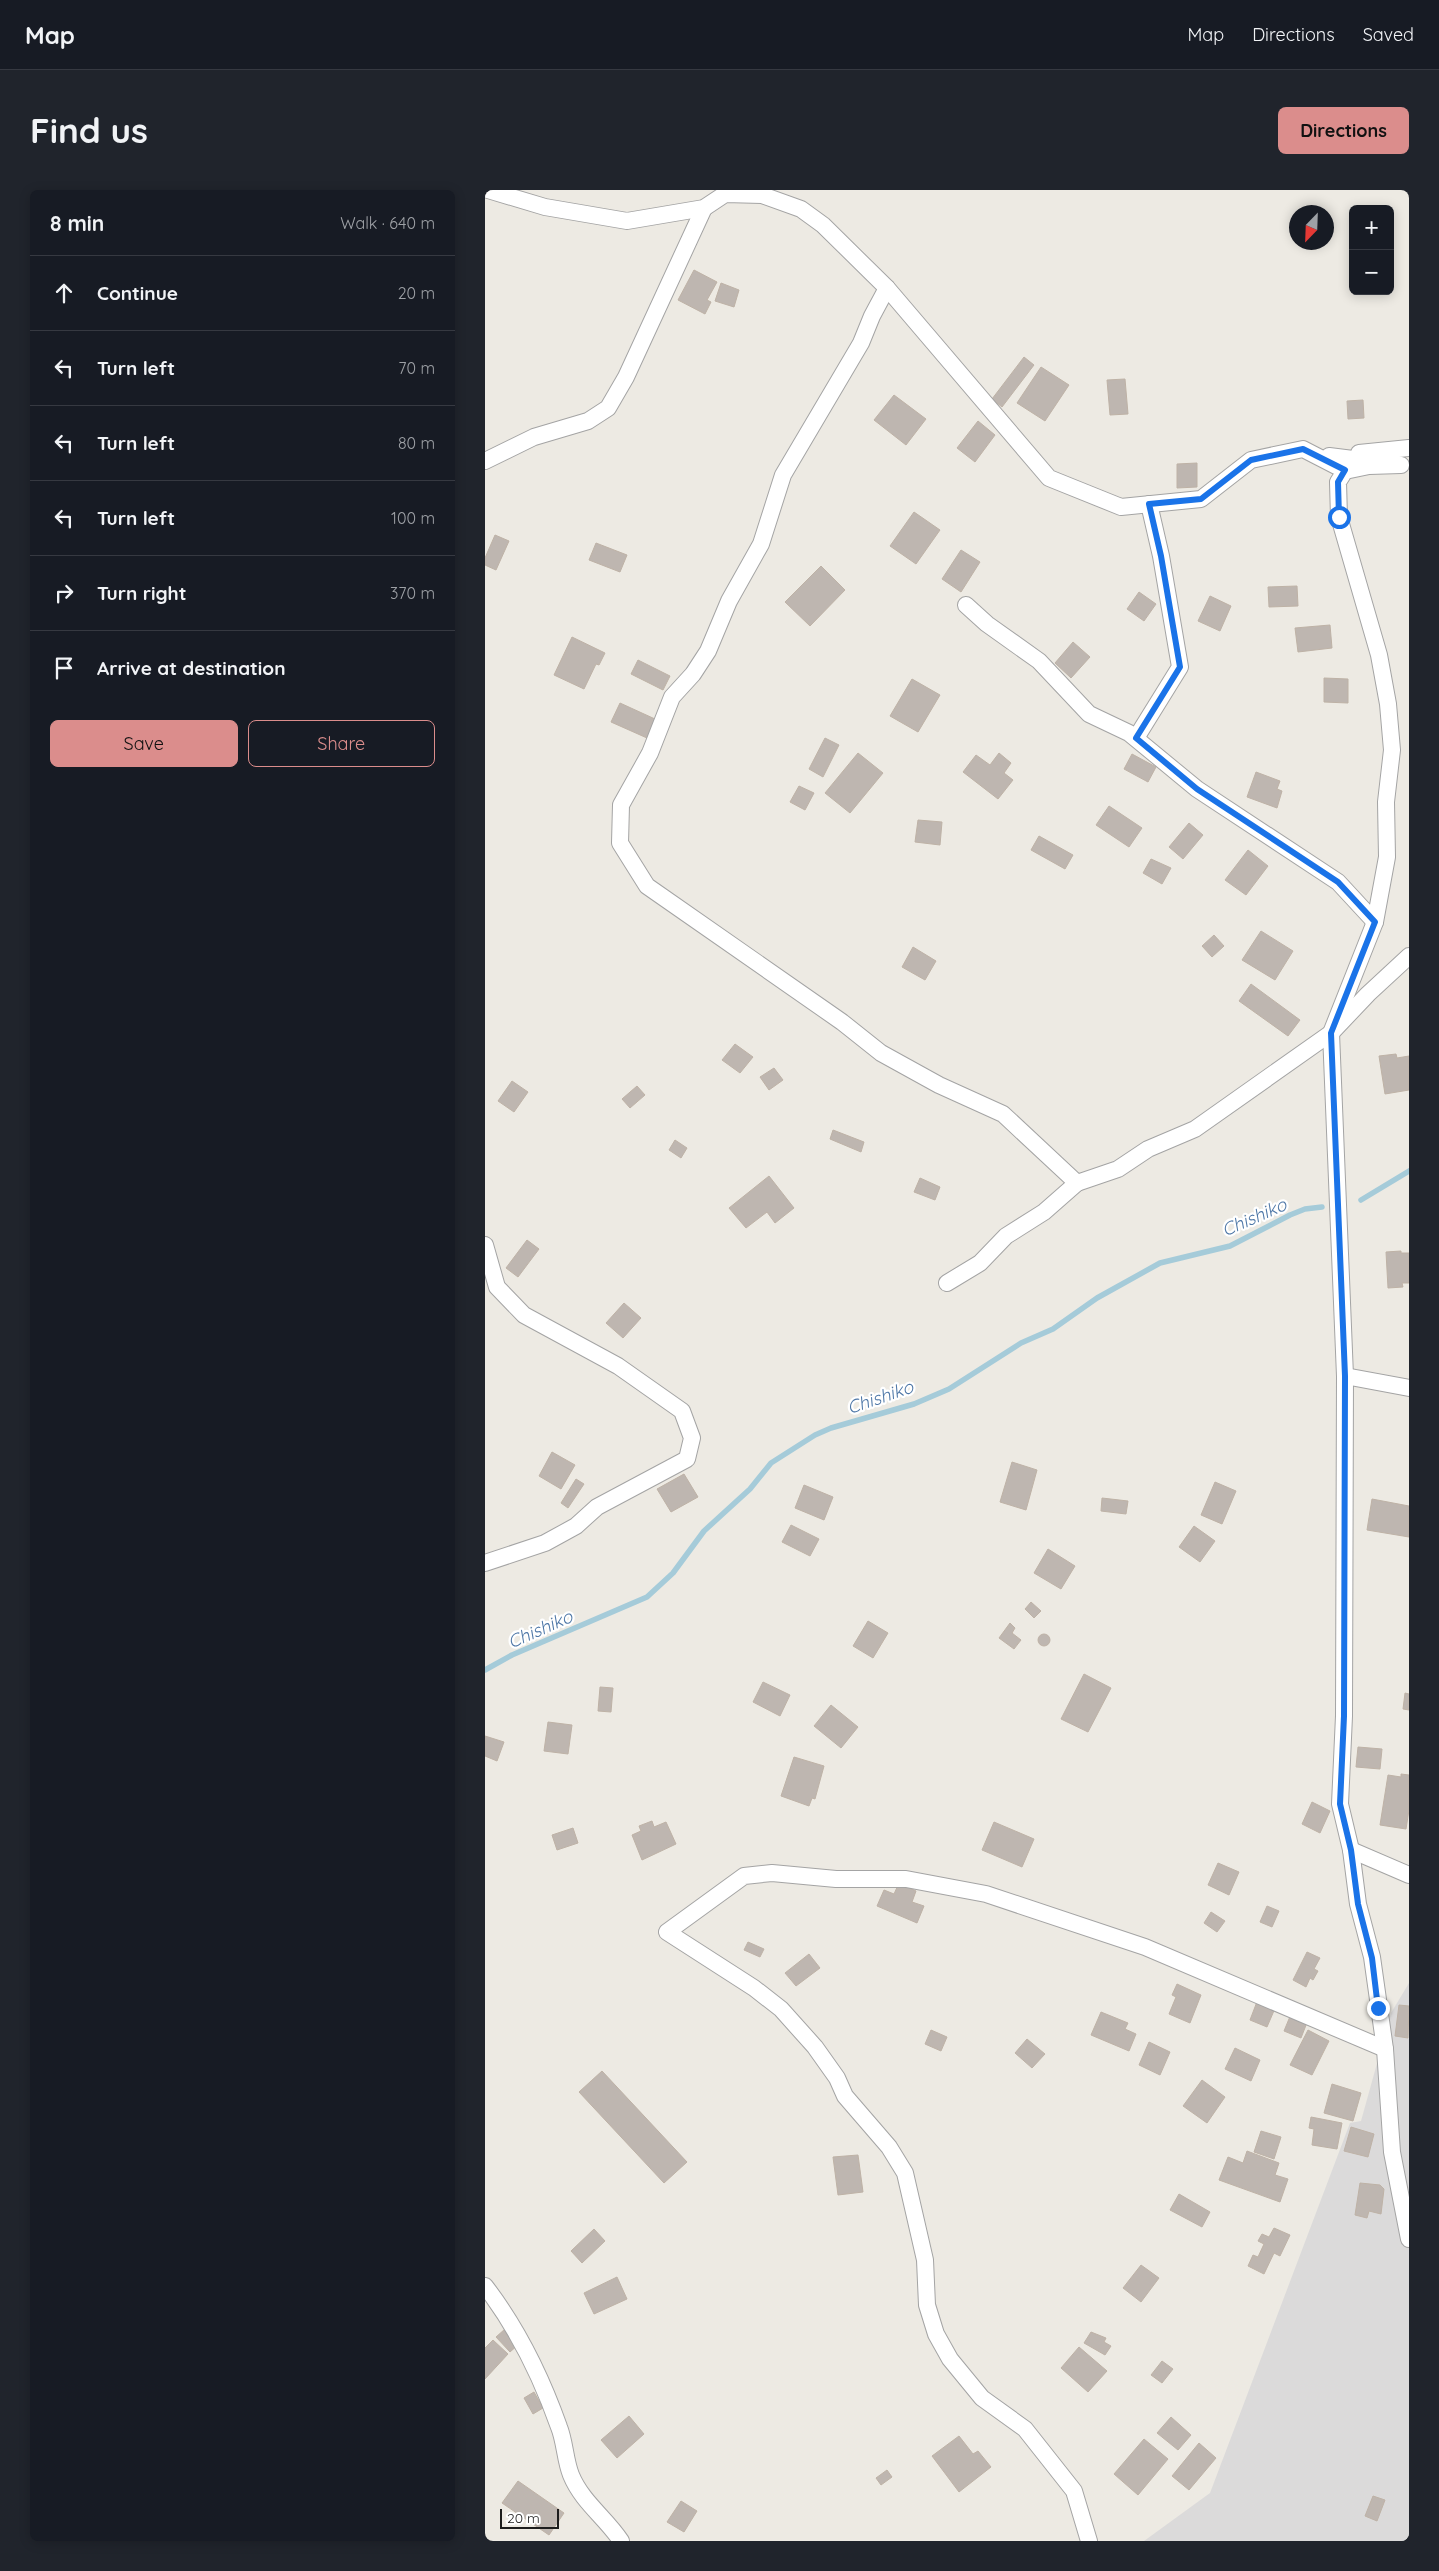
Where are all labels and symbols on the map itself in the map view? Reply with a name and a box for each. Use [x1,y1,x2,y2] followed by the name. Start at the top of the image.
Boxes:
[1289,205,1334,250] north arrow
[1328,506,1351,529] route start
[1218,1192,1291,1241] water label: Chishiko
[844,1375,917,1419] water label: Chishiko
[504,1604,577,1653] water label: Chishiko
[1367,1997,1390,2020] route end
[500,2506,559,2529] scale bar

